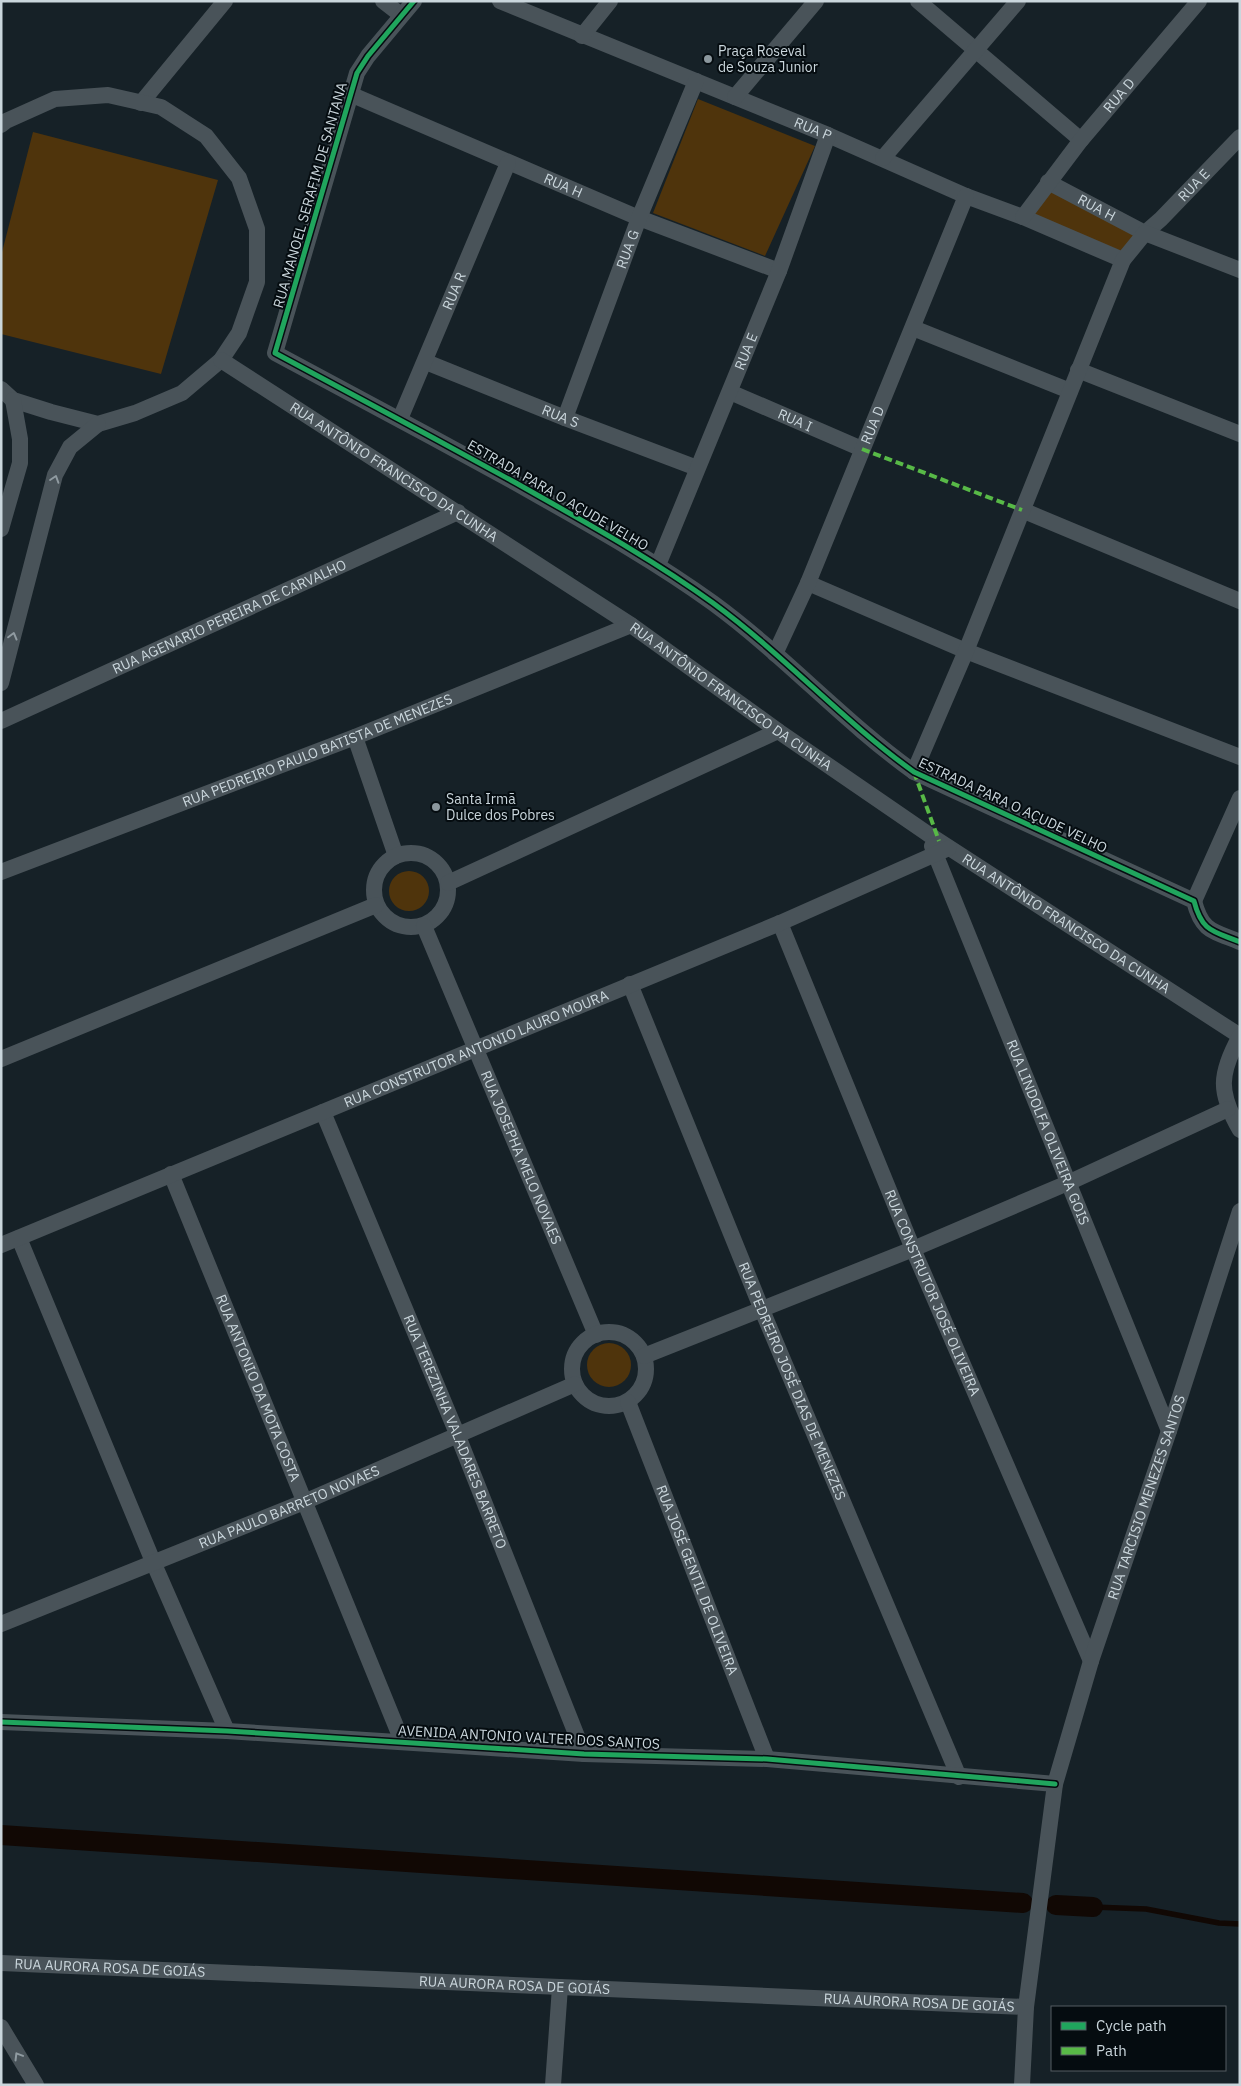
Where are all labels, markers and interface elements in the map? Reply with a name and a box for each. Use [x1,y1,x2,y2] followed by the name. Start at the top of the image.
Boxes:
[718,42,818,76] place label: Praça Roseval de Souza Junior
[702,53,714,65] marker: Praça Roseval de Souza Junior
[1099,74,1139,116] street label: RUA D
[269,80,351,310] street label: RUA MANOEL SERAFIM DE SANTANA
[791,113,834,145] street label: RUA P
[1174,165,1214,205] street label: RUA E
[541,169,585,202] street label: RUA H
[1075,190,1119,225] street label: RUA H
[612,227,643,271] street label: RUA G
[438,269,470,313] street label: RUA R
[730,330,762,373] street label: RUA E
[287,398,501,546] street label: RUA ANTÔNIO FRANCISCO DA CUNHA
[539,401,582,432] street label: RUA S
[857,403,888,447] street label: RUA D
[775,405,815,436] street label: RUA I
[464,436,652,554] street label: ESTRADA PARA O AÇUDE VELHO
[49,475,59,483] one-way arrow
[109,555,349,678] street label: RUA AGENARIO PEREIRA DE CARVALHO
[626,618,836,774] street label: RUA ANTÔNIO FRANCISCO DA CUNHA
[8,632,18,640] one-way arrow
[180,689,455,811] street label: RUA PEDREIRO PAULO BATISTA DE MENEZES
[916,753,1110,857] street label: ESTRADA PARA O AÇUDE VELHO
[446,790,555,824] place label: Santa Irmã Dulce dos Pobres
[430,801,442,813] marker: Santa Irmã Dulce dos Pobres
[959,850,1174,997] street label: RUA ANTÔNIO FRANCISCO DA CUNHA
[341,986,611,1111] street label: RUA CONSTRUTOR ANTONIO LAURO MOURA
[1002,1037,1094,1228] street label: RUA LINDOLFA OLIVEIRA GOIS
[477,1068,566,1247] street label: RUA JOSEPHA MELO NOVAES
[881,1187,984,1399] street label: RUA CONSTRUTOR JOSÉ OLIVEIRA
[735,1259,850,1503] street label: RUA PEDREIRO JOSÉ DIAS DE MENEZES
[212,1292,304,1484] street label: RUA ANTONIO DA MOTA COSTA
[399,1312,511,1552] street label: RUA TEREZINHA VALADARES BARRETO
[1103,1393,1189,1602] street label: RUA TARCISIO MENEZES SANTOS
[196,1461,382,1552] street label: RUA PAULO BARRETO NOVAES
[652,1482,742,1678] street label: RUA JOSÉ GENTIL DE OLIVEIRA
[398,1721,660,1753] street label: AVENIDA ANTONIO VALTER DOS SANTOS
[14,1955,206,1981] street label: RUA AURORA ROSA DE GOIÁS
[419,1972,610,1998] street label: RUA AURORA ROSA DE GOIÁS
[823,1989,1015,2016] street label: RUA AURORA ROSA DE GOIÁS
[1051,2006,1226,2071] legend
[1096,2016,1167,2035] text: Cycle path
[1096,2041,1127,2060] text: Path
[15,2052,25,2061] one-way arrow

